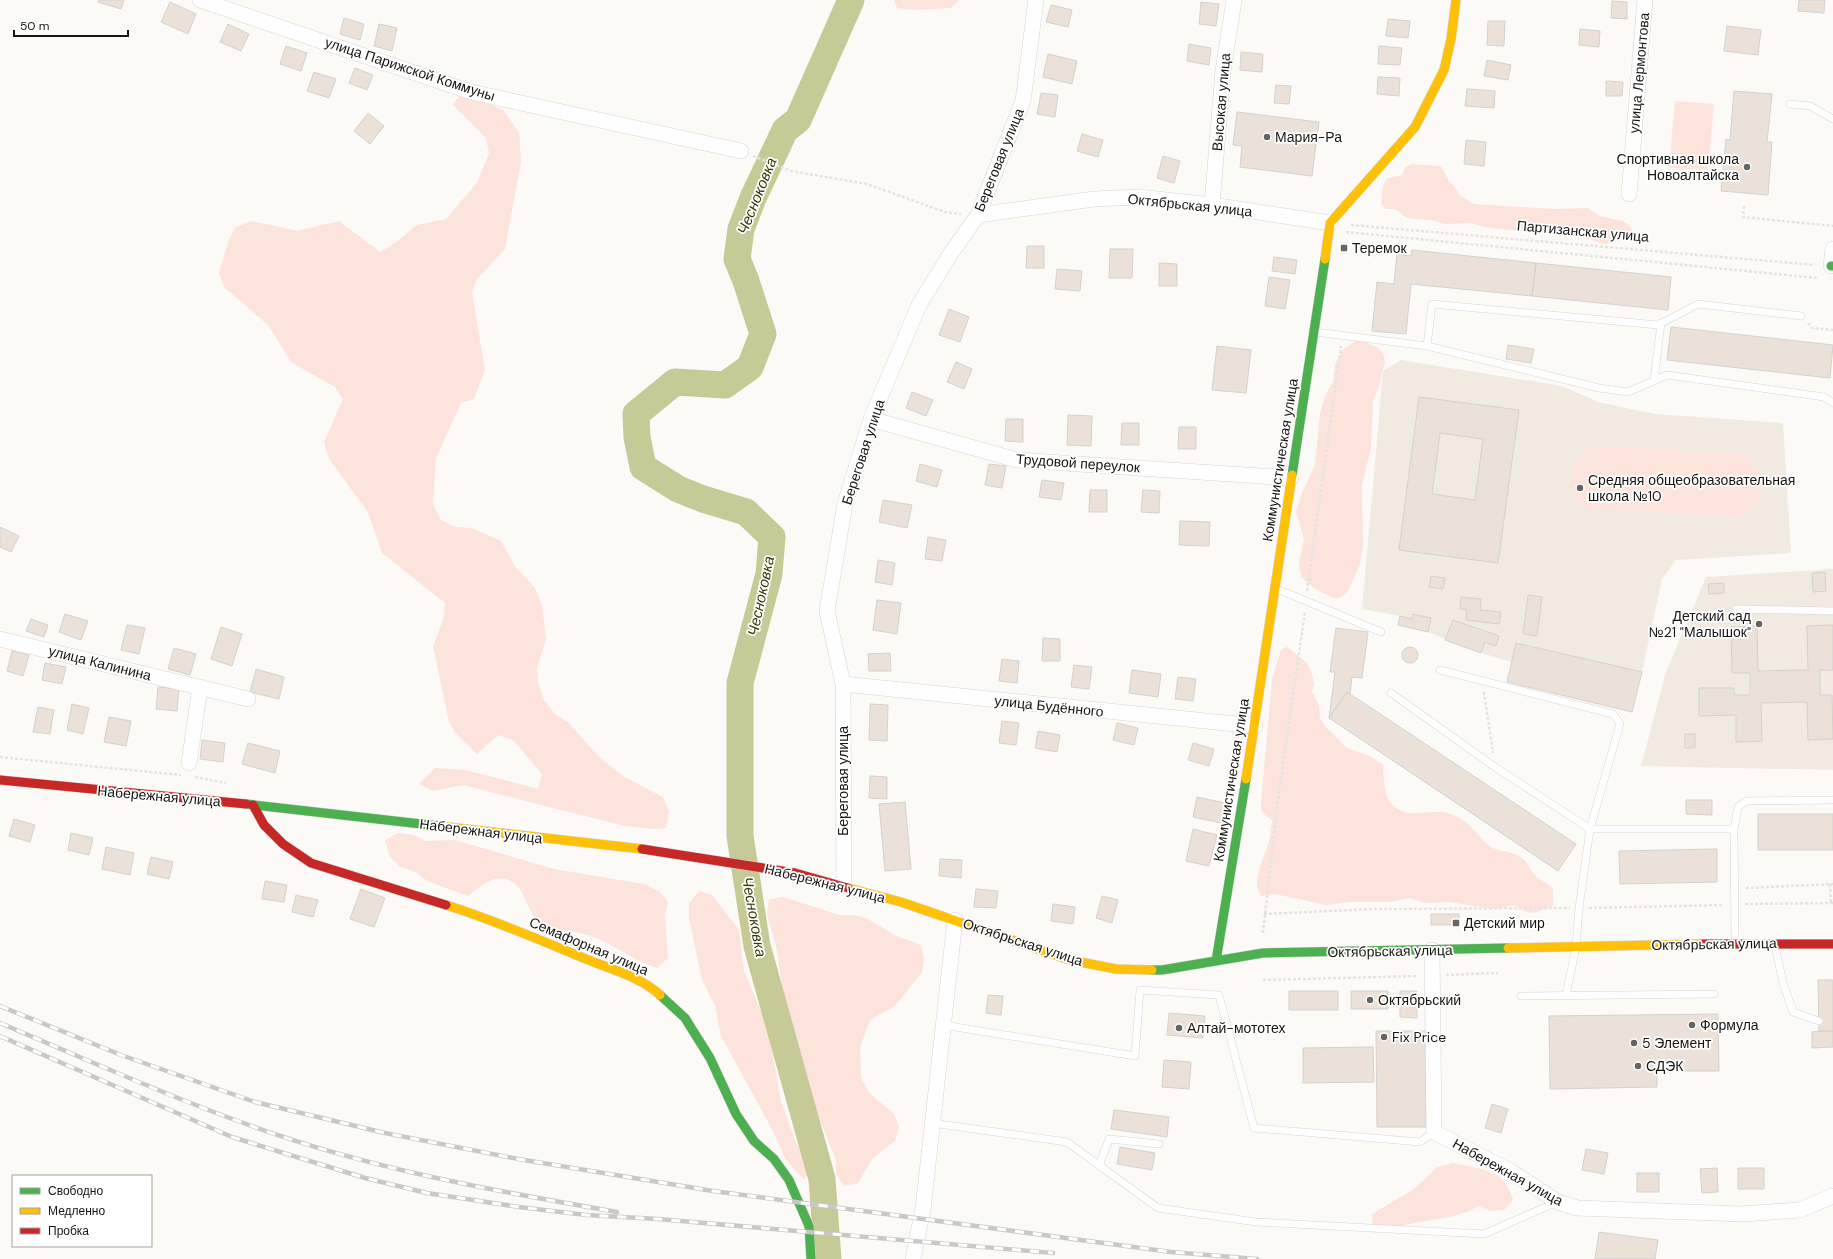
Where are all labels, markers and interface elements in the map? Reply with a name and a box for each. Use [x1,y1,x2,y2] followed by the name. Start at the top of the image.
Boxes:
[14,12,128,38] scale bar
[1625,12,1653,134] street label: улица Лермонтова
[20,18,49,34] text: 50 m
[323,33,497,105] street label: улица Парижской Коммуны
[1208,52,1234,152] street label: Высокая улица
[970,105,1028,214] street label: Береговая улица
[1275,128,1342,146] place label: Мария-Ра
[1262,132,1272,142] marker: Мария-Ра
[1617,150,1739,184] place label: Спортивная школа Новоалтайска
[733,155,781,237] water label: Чесноковка
[1742,162,1752,172] marker: Спортивная школа Новоалтайска
[1127,190,1253,221] street label: Октябрьская улица
[1516,216,1650,246] street label: Партизанская улица
[1352,239,1408,257] place label: Теремок
[1339,243,1349,253] marker: Теремок
[1258,377,1302,543] street label: Коммунистическая улица
[837,397,889,507] street label: Береговая улица
[1015,450,1141,476] street label: Трудовой переулок
[1588,471,1795,505] place label: Средняя общеобразовательная школа №10
[1575,483,1585,493] marker: Средняя общеобразовательная школа №10
[743,554,779,638] water label: Чесноковка
[1649,607,1751,641] place label: Детский сад №21 "Малышок"
[1754,619,1764,629] marker: Детский сад №21 "Малышок"
[47,642,153,685] street label: улица Калинина
[994,691,1105,721] street label: улица Будённого
[1209,697,1253,863] street label: Коммунистическая улица
[834,726,852,836] street label: Береговая улица
[97,782,222,810] street label: Набережная улица
[419,815,544,847] street label: Набережная улица
[763,859,887,907] street label: Набережная улица
[737,875,771,959] water label: Чесноковка
[527,913,651,979] street label: Семафорная улица
[961,914,1086,970] street label: Октябрьская улица
[1464,914,1545,932] place label: Детский мир
[1451,918,1461,928] marker: Детский мир
[1651,934,1777,954] street label: Октябрьская улица
[1327,941,1453,961] street label: Октябрьская улица
[1378,991,1461,1009] place label: Октябрьский
[1365,995,1375,1005] marker: Октябрьский
[1700,1016,1759,1034] place label: Формула
[1187,1019,1286,1037] place label: Алтай-мототех
[1687,1020,1697,1030] marker: Формула
[1174,1023,1184,1033] marker: Алтай-мототех
[1392,1028,1446,1046] place label: Fix Price
[1379,1032,1389,1042] marker: Fix Price
[1642,1034,1712,1052] place label: 5 Элемент
[1629,1038,1639,1048] marker: 5 Элемент
[1646,1057,1684,1075] place label: СДЭК
[1633,1061,1643,1071] marker: СДЭК
[1450,1134,1567,1210] street label: Набережная улица
[12,1175,152,1247] legend
[48,1183,103,1199] text: Свободно
[48,1203,105,1219] text: Медленно
[48,1223,89,1239] text: Пробка

